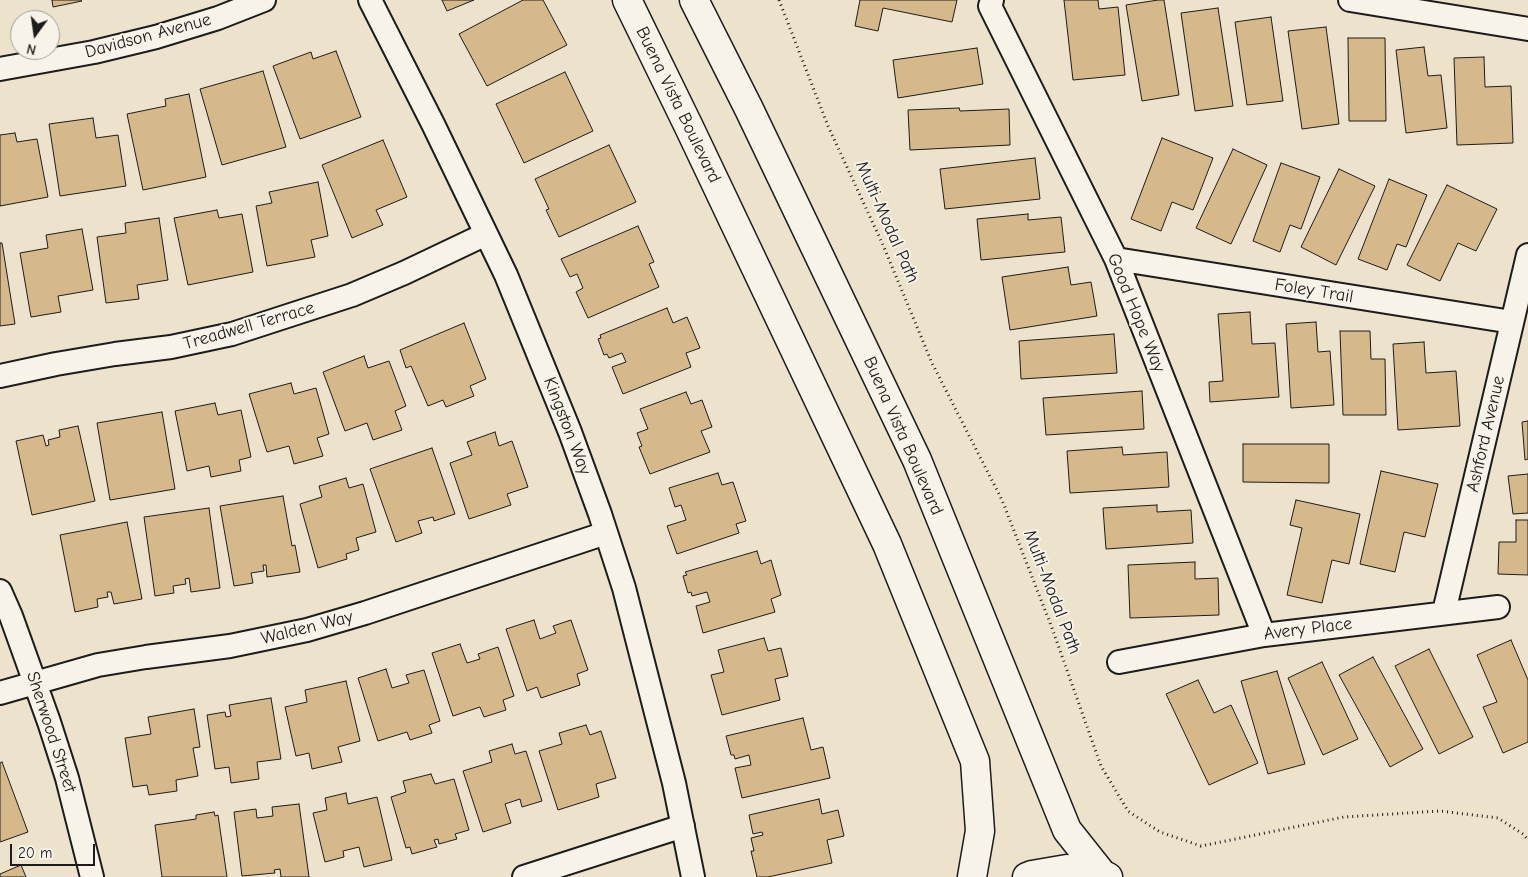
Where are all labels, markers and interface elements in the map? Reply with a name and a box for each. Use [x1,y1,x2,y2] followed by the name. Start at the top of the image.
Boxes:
[83,9,213,63] street label: Davidson Avenue
[10,10,60,60] north arrow
[631,23,725,187] street label: Buena Vista Boulevard
[25,40,38,58] text: N
[850,158,924,286] street label: Multi-Modal Path
[1102,250,1170,376] street label: Good Hope Way
[1273,274,1355,308] street label: Foley Trail
[181,297,317,355] street label: Treadwell Terrace
[858,353,948,519] street label: Buena Vista Boulevard
[538,374,596,478] street label: Kingston Way
[1462,374,1510,494] street label: Ashford Avenue
[1018,527,1086,657] street label: Multi-Modal Path
[259,606,355,650] street label: Walden Way
[1263,613,1353,645] street label: Avery Place
[21,669,81,795] street label: Sherwood Street
[12,834,98,866] scale bar
[18,844,52,862] text: 20 m

